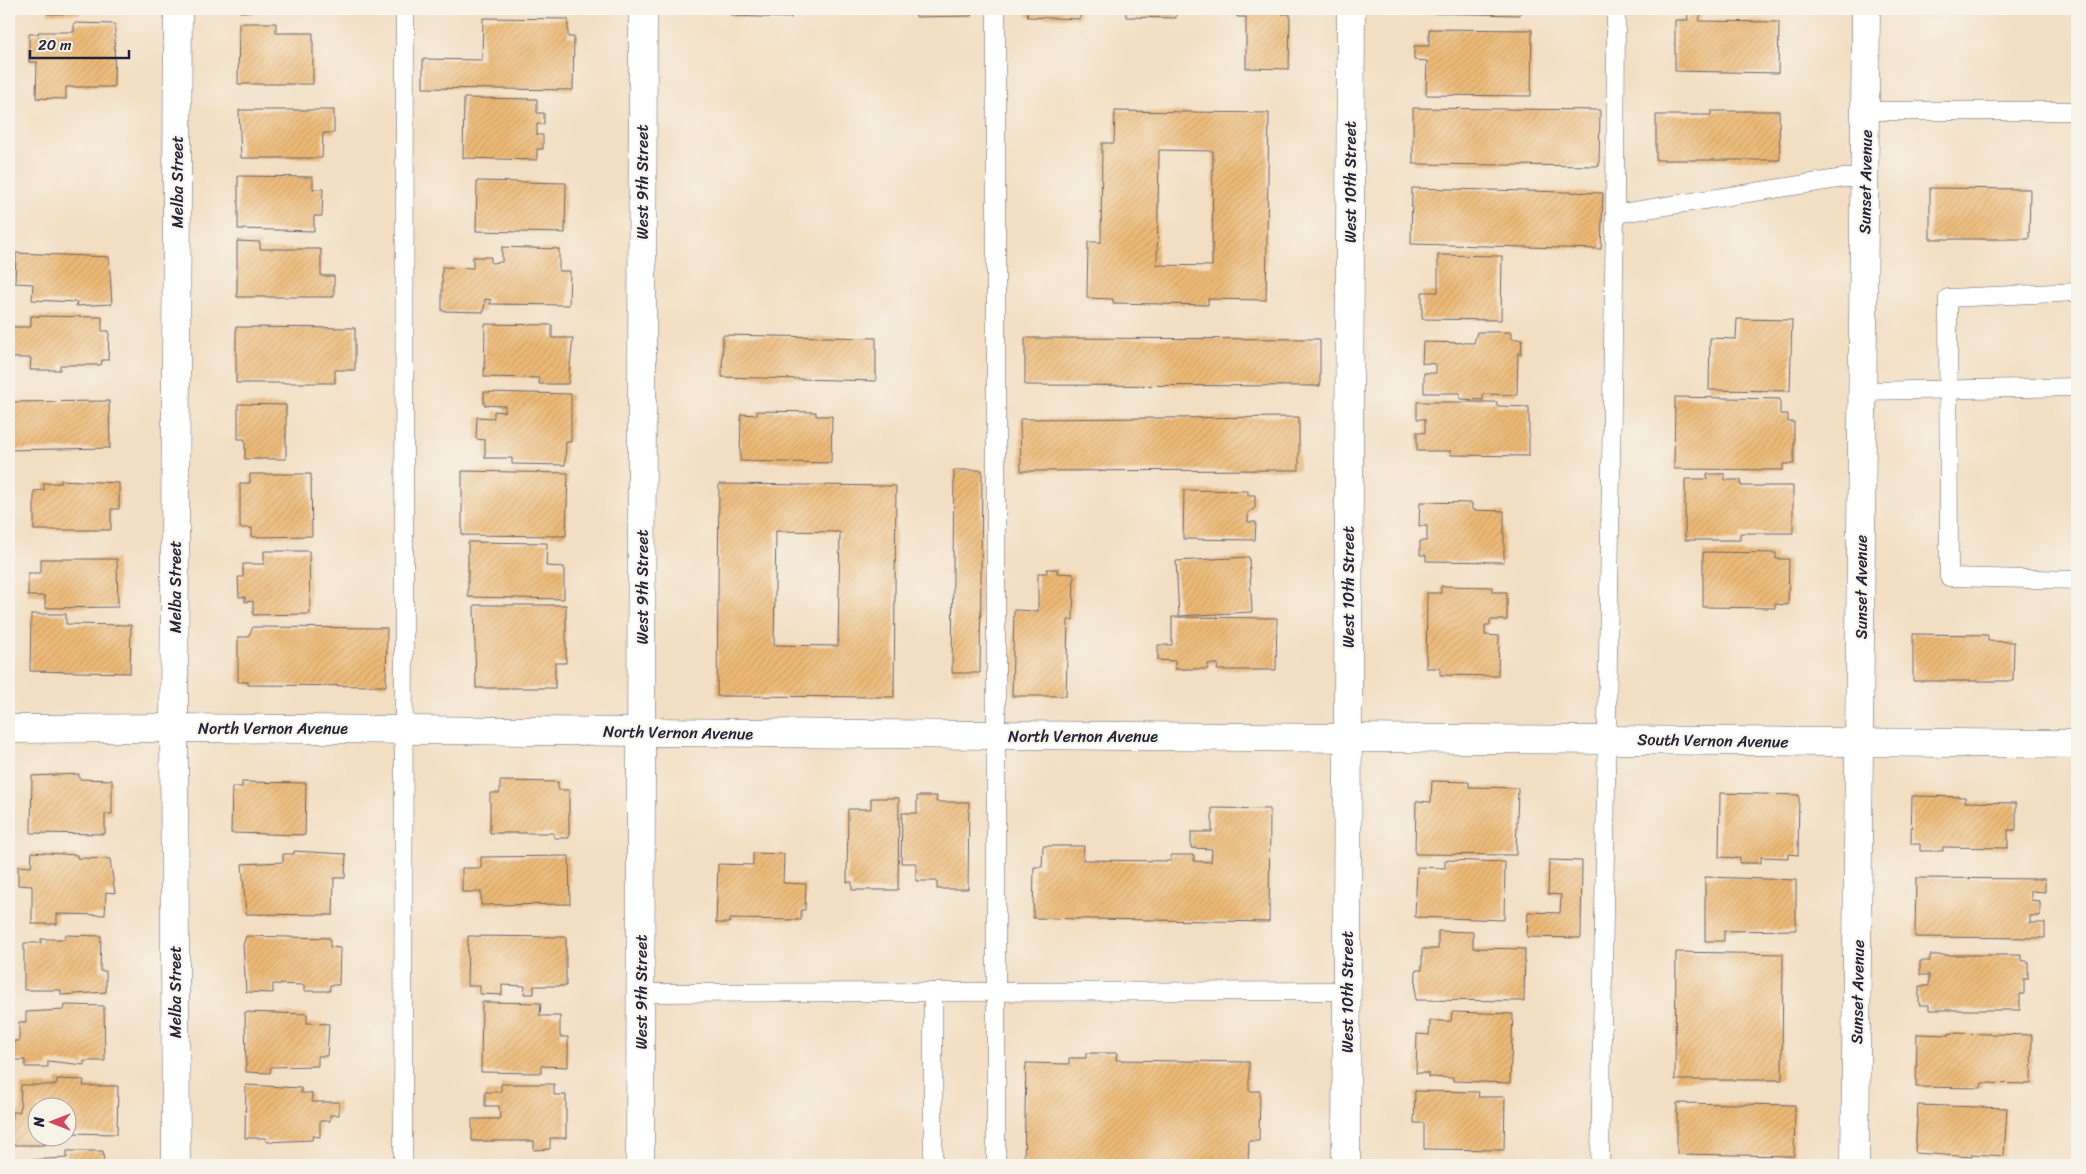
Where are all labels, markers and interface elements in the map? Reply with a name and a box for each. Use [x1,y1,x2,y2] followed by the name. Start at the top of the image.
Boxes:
[30,28,129,60] scale bar
[38,32,72,58] text: 20 m
[1336,121,1365,243] street label: West 10th Street
[628,125,657,239] street label: West 9th Street
[1850,130,1881,235] street label: Sunset Avenue
[163,136,192,228] street label: Melba Street
[1334,526,1363,648] street label: West 10th Street
[628,530,657,644] street label: West 9th Street
[1847,535,1876,639] street label: Sunset Avenue
[161,541,190,633] street label: Melba Street
[198,714,348,743] street label: North Vernon Avenue
[603,717,754,748] street label: North Vernon Avenue
[1008,722,1158,751] street label: North Vernon Avenue
[1637,725,1789,756] street label: South Vernon Avenue
[1333,931,1362,1053] street label: West 10th Street
[627,935,656,1049] street label: West 9th Street
[1842,940,1873,1045] street label: Sunset Avenue
[161,946,190,1038] street label: Melba Street
[28,1096,78,1146] north arrow
[27,1117,52,1128] text: N

